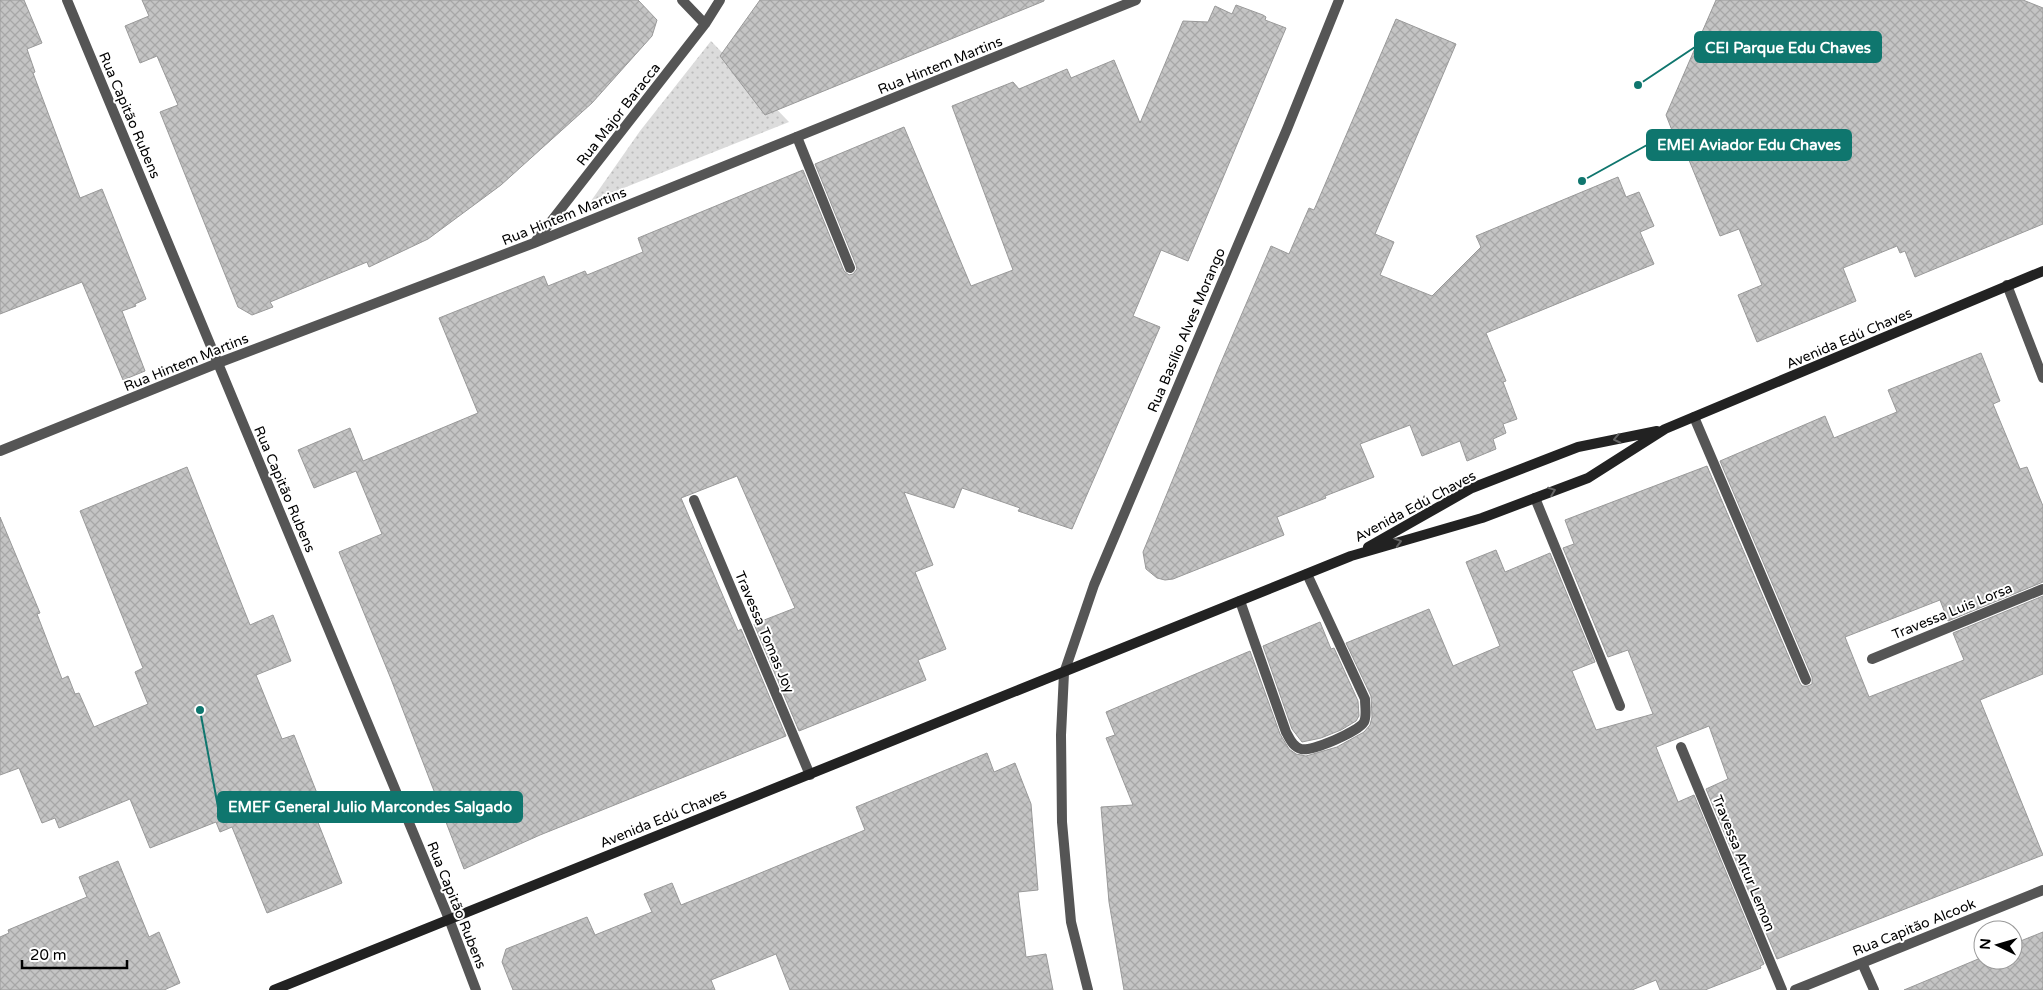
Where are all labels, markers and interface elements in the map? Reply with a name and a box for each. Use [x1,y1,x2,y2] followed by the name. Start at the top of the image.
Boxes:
[1695,32,1881,62] callout: CEI Parque Edu Chaves
[875,33,1005,98] street label: Rua Hintem Martins
[1705,39,1871,58] text: CEI Parque Edu Chaves
[95,49,164,181] street label: Rua Capitão Rubens
[573,59,664,169] street label: Rua Major Baracca
[1647,130,1851,160] callout: EMEI Aviador Edu Chaves
[1657,136,1841,154] text: EMEI Aviador Edu Chaves
[499,184,629,249] street label: Rua Hintem Martins
[1144,245,1229,415] street label: Rua Basílio Alves Morango
[1784,304,1915,373] street label: Avenida Edú Chaves
[121,330,251,395] street label: Rua Hintem Martins
[250,423,319,555] street label: Rua Capitão Rubens
[1613,433,1622,444] one-way arrow
[1352,467,1479,546] street label: Avenida Edú Chaves
[1547,487,1556,497] one-way arrow
[1394,538,1402,548] one-way arrow
[731,569,798,696] street label: Travessa Tomas Joy
[1890,580,2015,643] street label: Travessa Luis Lorsa
[597,785,729,852] street label: Avenida Edú Chaves
[218,792,522,822] callout: EMEF General Julio Marcondes Salgado
[1708,793,1779,934] street label: Travessa Artur Lemon
[228,798,512,817] text: EMEF General Julio Marcondes Salgado
[423,839,490,972] street label: Rua Capitão Rubens
[1850,895,1979,960] street label: Rua Capitão Alcook
[1973,920,2023,970] north arrow
[22,938,128,970] scale bar
[1977,938,1995,950] text: N
[30,946,67,964] text: 20 m

